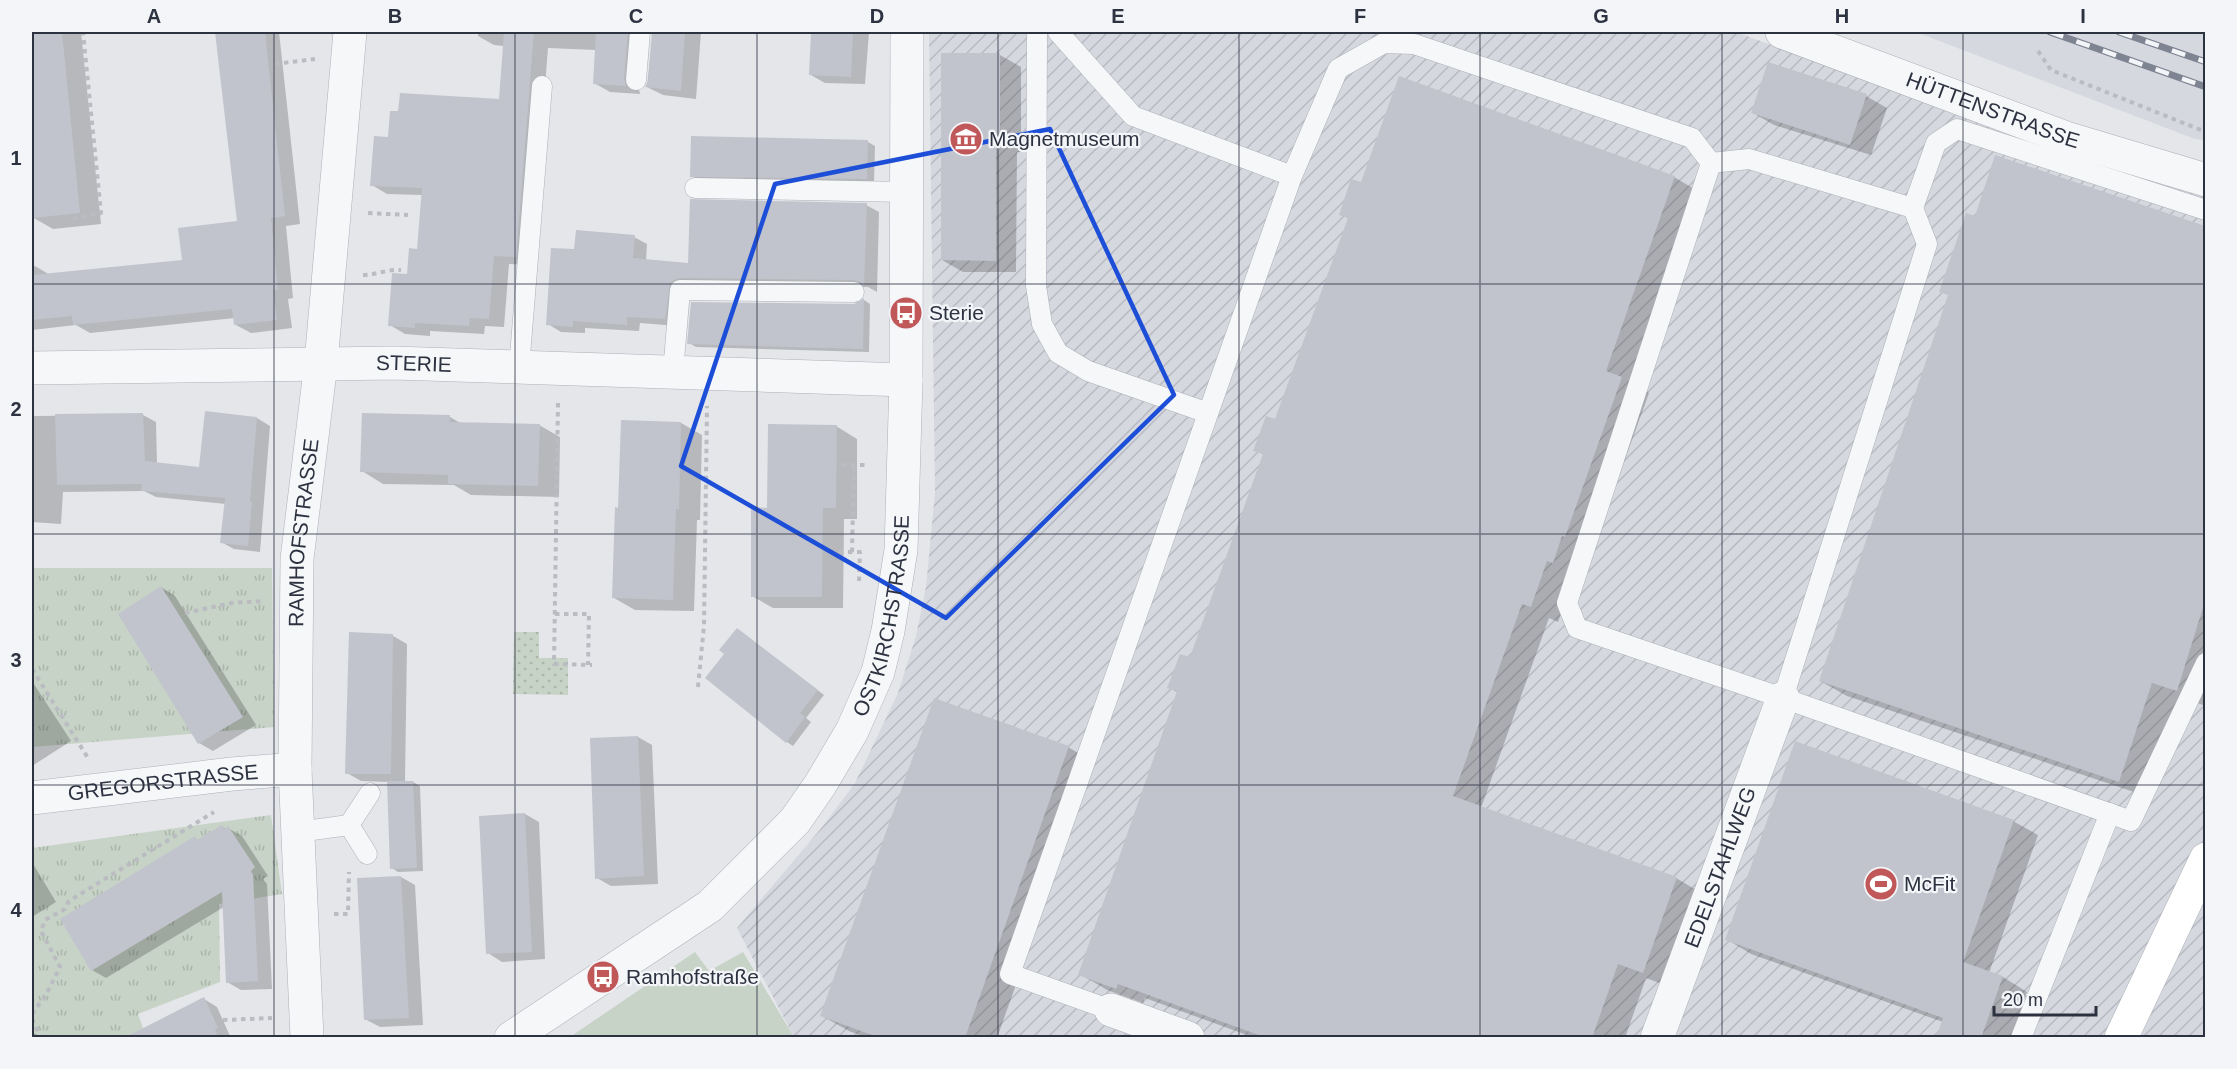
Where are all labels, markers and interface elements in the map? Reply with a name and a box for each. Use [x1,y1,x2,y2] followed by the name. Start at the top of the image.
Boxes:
[147,5,161,27] text: A
[388,5,402,27] text: B
[629,5,643,27] text: C
[870,5,884,27] text: D
[1111,5,1125,27] text: E
[1354,5,1366,27] text: F
[1593,5,1609,27] text: G
[1835,5,1849,27] text: H
[2080,5,2086,27] text: I
[1903,67,2082,152] street label: HÜTTENSTRASSE
[948,121,984,157] museum icon: Magnetmuseum
[989,127,1140,150] place label: Magnetmuseum
[10,147,22,169] text: 1
[888,295,924,331] bus stop icon: Sterie
[929,301,984,324] place label: Sterie
[376,351,452,376] street label: STERIE
[10,398,22,420] text: 2
[284,437,323,627] street label: RAMHOFSTRASSE
[848,515,913,720] street label: OSTKIRCHSTRASSE
[10,649,22,671] text: 3
[67,760,259,805] street label: GREGORSTRASSE
[1680,784,1760,951] street label: EDELSTAHLWEG
[1863,866,1899,902] sports icon: McFit
[1904,872,1955,895] place label: McFit
[10,899,22,921] text: 4
[585,959,621,995] bus stop icon: Ramhofstraße
[626,965,759,988] place label: Ramhofstraße
[1994,979,2096,1017] scale bar
[2003,990,2043,1010] text: 20 m

